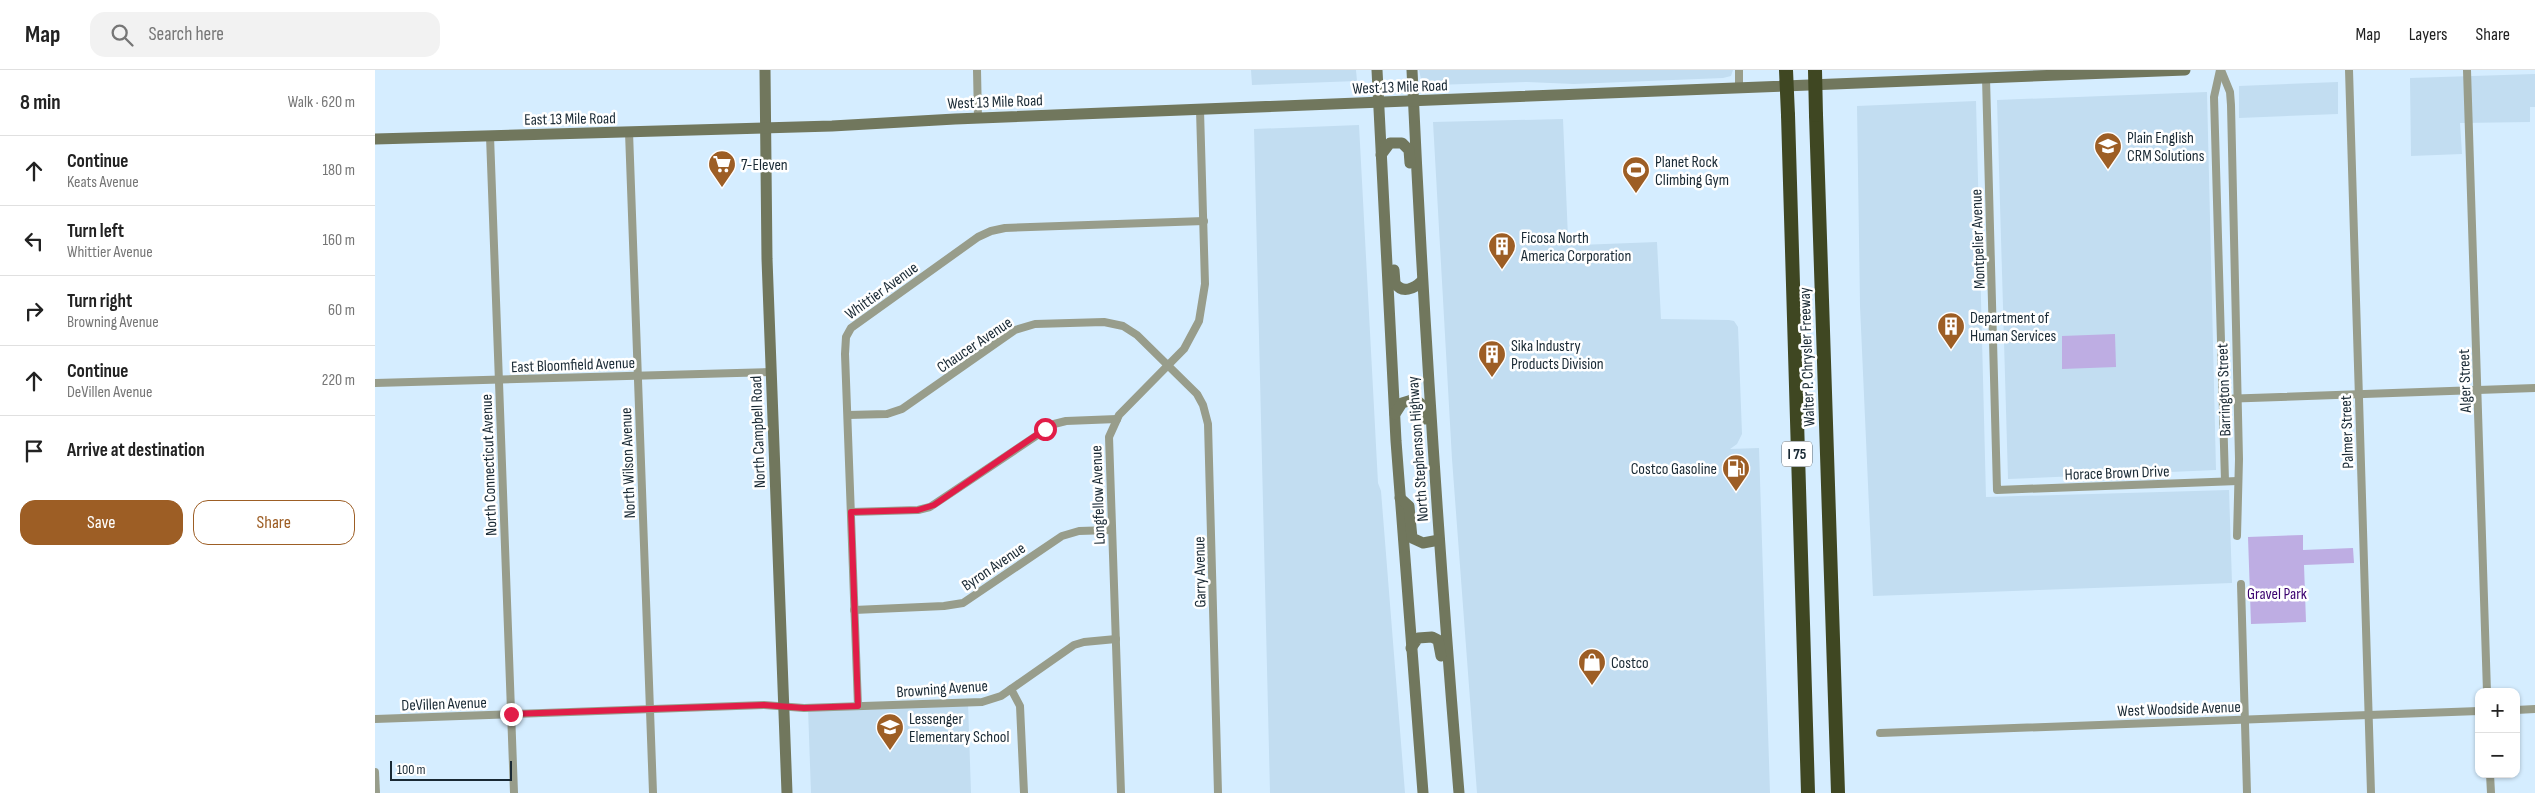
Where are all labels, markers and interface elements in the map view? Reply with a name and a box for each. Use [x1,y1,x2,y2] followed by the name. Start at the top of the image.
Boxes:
[90,12,440,57] search box
[25,20,60,49] text: Map
[108,21,136,49] icon: search
[148,23,224,46] text: Search here
[2356,24,2381,45] text: Map
[2409,24,2448,45] text: Layers
[2476,24,2510,45] text: Share
[1352,76,1448,99] street label: West 13 Mile Road
[20,90,61,115] text: 8 min
[947,91,1043,114] street label: West 13 Mile Road
[288,93,355,112] text: Walk · 620 m
[524,109,616,130] street label: East 13 Mile Road
[2127,129,2205,166] place label: Plain English CRM Solutions
[2093,131,2123,170] school or university icon: Plain English CRM Solutions
[707,149,737,188] supermarket icon: 7-Eleven
[67,150,128,173] text: Continue
[1655,153,1729,190] place label: Planet Rock Climbing Gym
[1621,155,1651,194] sports icon: Planet Rock Climbing Gym
[741,156,788,175] place label: 7-Eleven
[20,157,48,185] icon: ahead
[322,161,355,180] text: 180 m
[67,173,139,192] text: Keats Avenue
[1967,189,1990,289] street label: Montpelier Avenue
[67,220,124,243] text: Turn left
[20,227,48,255] icon: left
[1520,229,1631,266] place label: Ficosa North America Corporation
[322,231,355,250] text: 160 m
[1487,231,1517,270] building icon: Ficosa North America Corporation
[67,243,153,262] text: Whittier Avenue
[842,258,922,324] street label: Whittier Avenue
[1796,287,1819,427] street label: Walter P. Chrysler Freeway
[67,290,132,313] text: Turn right
[20,297,48,325] icon: right
[328,301,355,320] text: 60 m
[1970,309,2057,346] place label: Department of Human Services
[1936,311,1966,350] building icon: Department of Human Services
[67,313,159,332] text: Browning Avenue
[934,313,1016,377] street label: Chaucer Avenue
[1511,337,1604,374] place label: Sika Industry Products Division
[1477,339,1507,378] building icon: Sika Industry Products Division
[2213,343,2236,437] street label: Barrington Street
[2455,349,2476,414] street label: Alger Street
[511,354,635,377] street label: East Bloomfield Avenue
[67,360,128,383] text: Continue
[20,367,48,395] icon: ahead
[322,371,355,390] text: 220 m
[747,375,770,489] street label: North Campbell Road
[1404,376,1433,522] street label: North Stephenson Highway
[67,383,152,402] text: DeVillen Avenue
[478,394,501,536] street label: North Connecticut Avenue
[2337,395,2358,469] street label: Palmer Street
[617,407,640,519] street label: North Wilson Avenue
[1034,418,1057,441] route start
[20,437,48,465] icon: arrive
[67,439,205,462] text: Arrive at destination
[1782,442,1812,466] road number: I 75
[1087,445,1110,545] street label: Longfellow Avenue
[1721,453,1751,492] fuel station icon: Costco Gasoline
[1631,460,1717,479] place label: Costco Gasoline
[2064,462,2170,485] street label: Horace Brown Drive
[20,500,183,545] button: Save
[193,500,355,545] button: Share
[1190,536,1211,608] street label: Garry Avenue
[958,539,1029,595] street label: Byron Avenue
[2247,585,2307,604] park label: Gravel Park
[1577,647,1607,686] shop icon: Costco
[1611,654,1649,673] place label: Costco
[896,677,989,702] street label: Browning Avenue
[2475,688,2520,778] map controls
[2475,688,2520,733] button: +
[401,694,487,715] street label: DeVillen Avenue
[2117,698,2241,721] street label: West Woodside Avenue
[500,703,523,726] route end
[909,710,1009,747] place label: Lessenger Elementary School
[875,712,905,751] school or university icon: Lessenger Elementary School
[2475,733,2520,778] button: −
[390,758,513,781] scale bar
[397,761,426,778] text: 100 m

